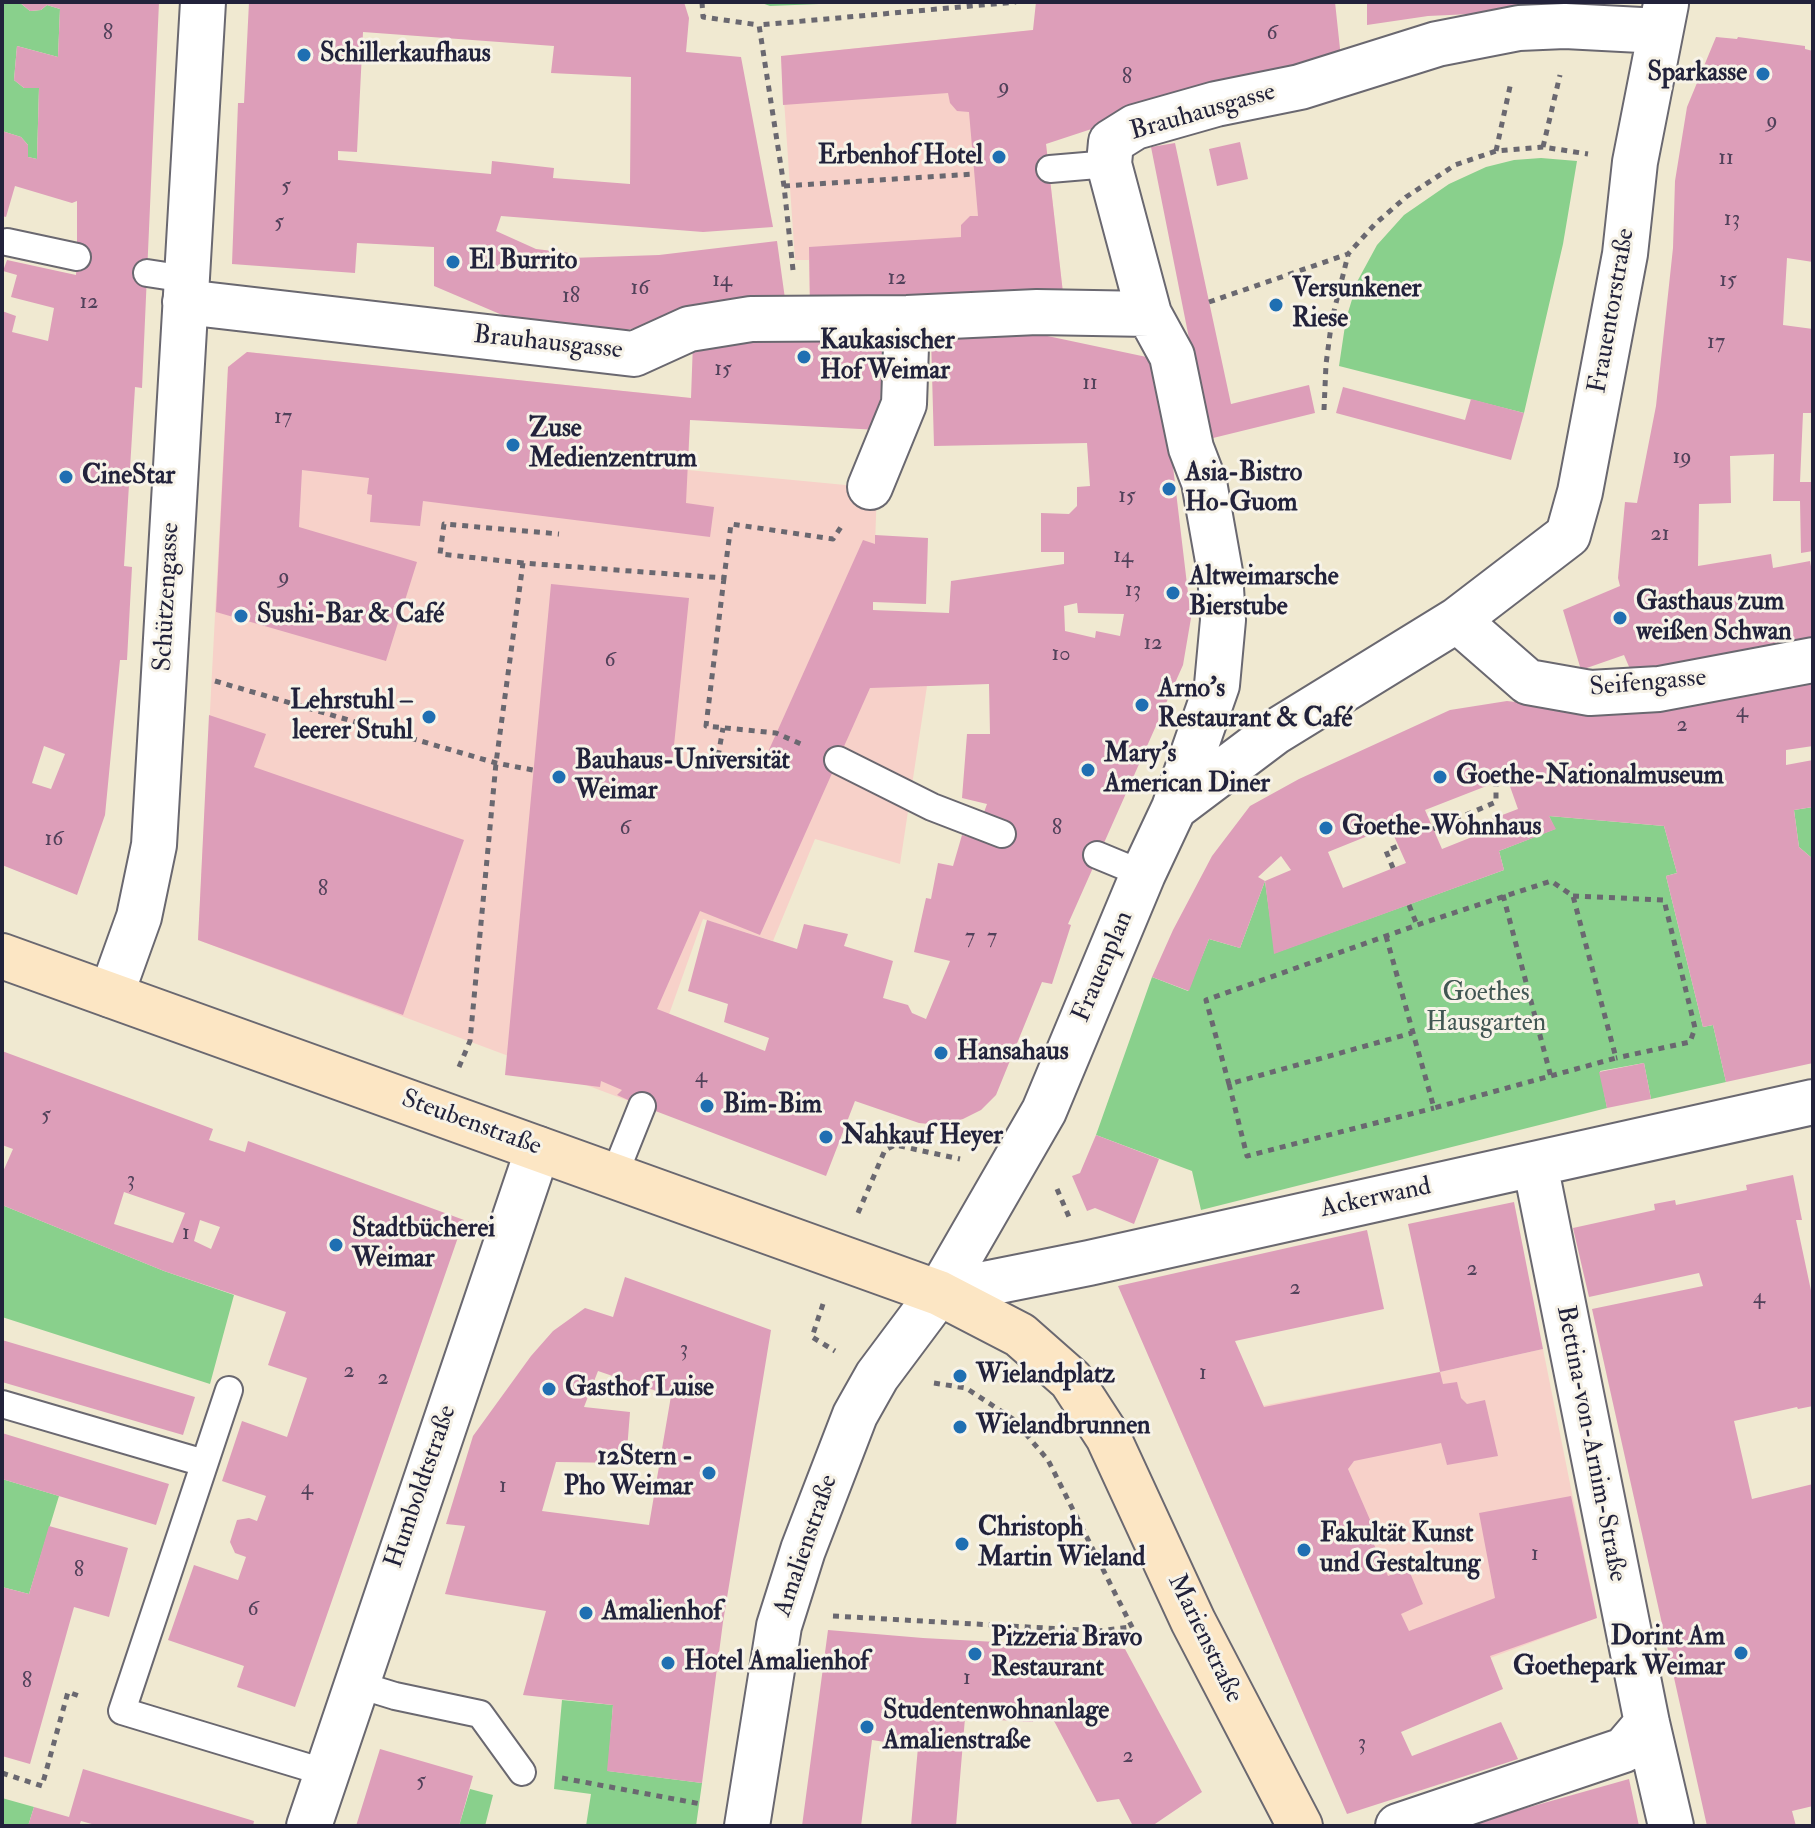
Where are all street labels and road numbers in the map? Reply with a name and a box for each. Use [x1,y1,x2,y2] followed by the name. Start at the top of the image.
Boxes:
[1127,77,1279,149] street label: Brauhausgasse
[1583,226,1643,396] street label: Frauentorstraße
[472,321,624,367] street label: Brauhausgasse
[149,522,187,672] street label: Schützengasse
[1588,663,1708,705] street label: Seifengasse
[1067,907,1141,1027] street label: Frauenplan
[397,1084,545,1164] street label: Steubenstraße
[1318,1172,1434,1226] street label: Ackerwand
[1548,1303,1632,1585] street label: Bettina-von-Arnim-Straße
[380,1402,464,1572] street label: Humboldtstraße
[768,1471,846,1621] street label: Amalienstraße
[1159,1570,1249,1708] street label: Marienstraße

